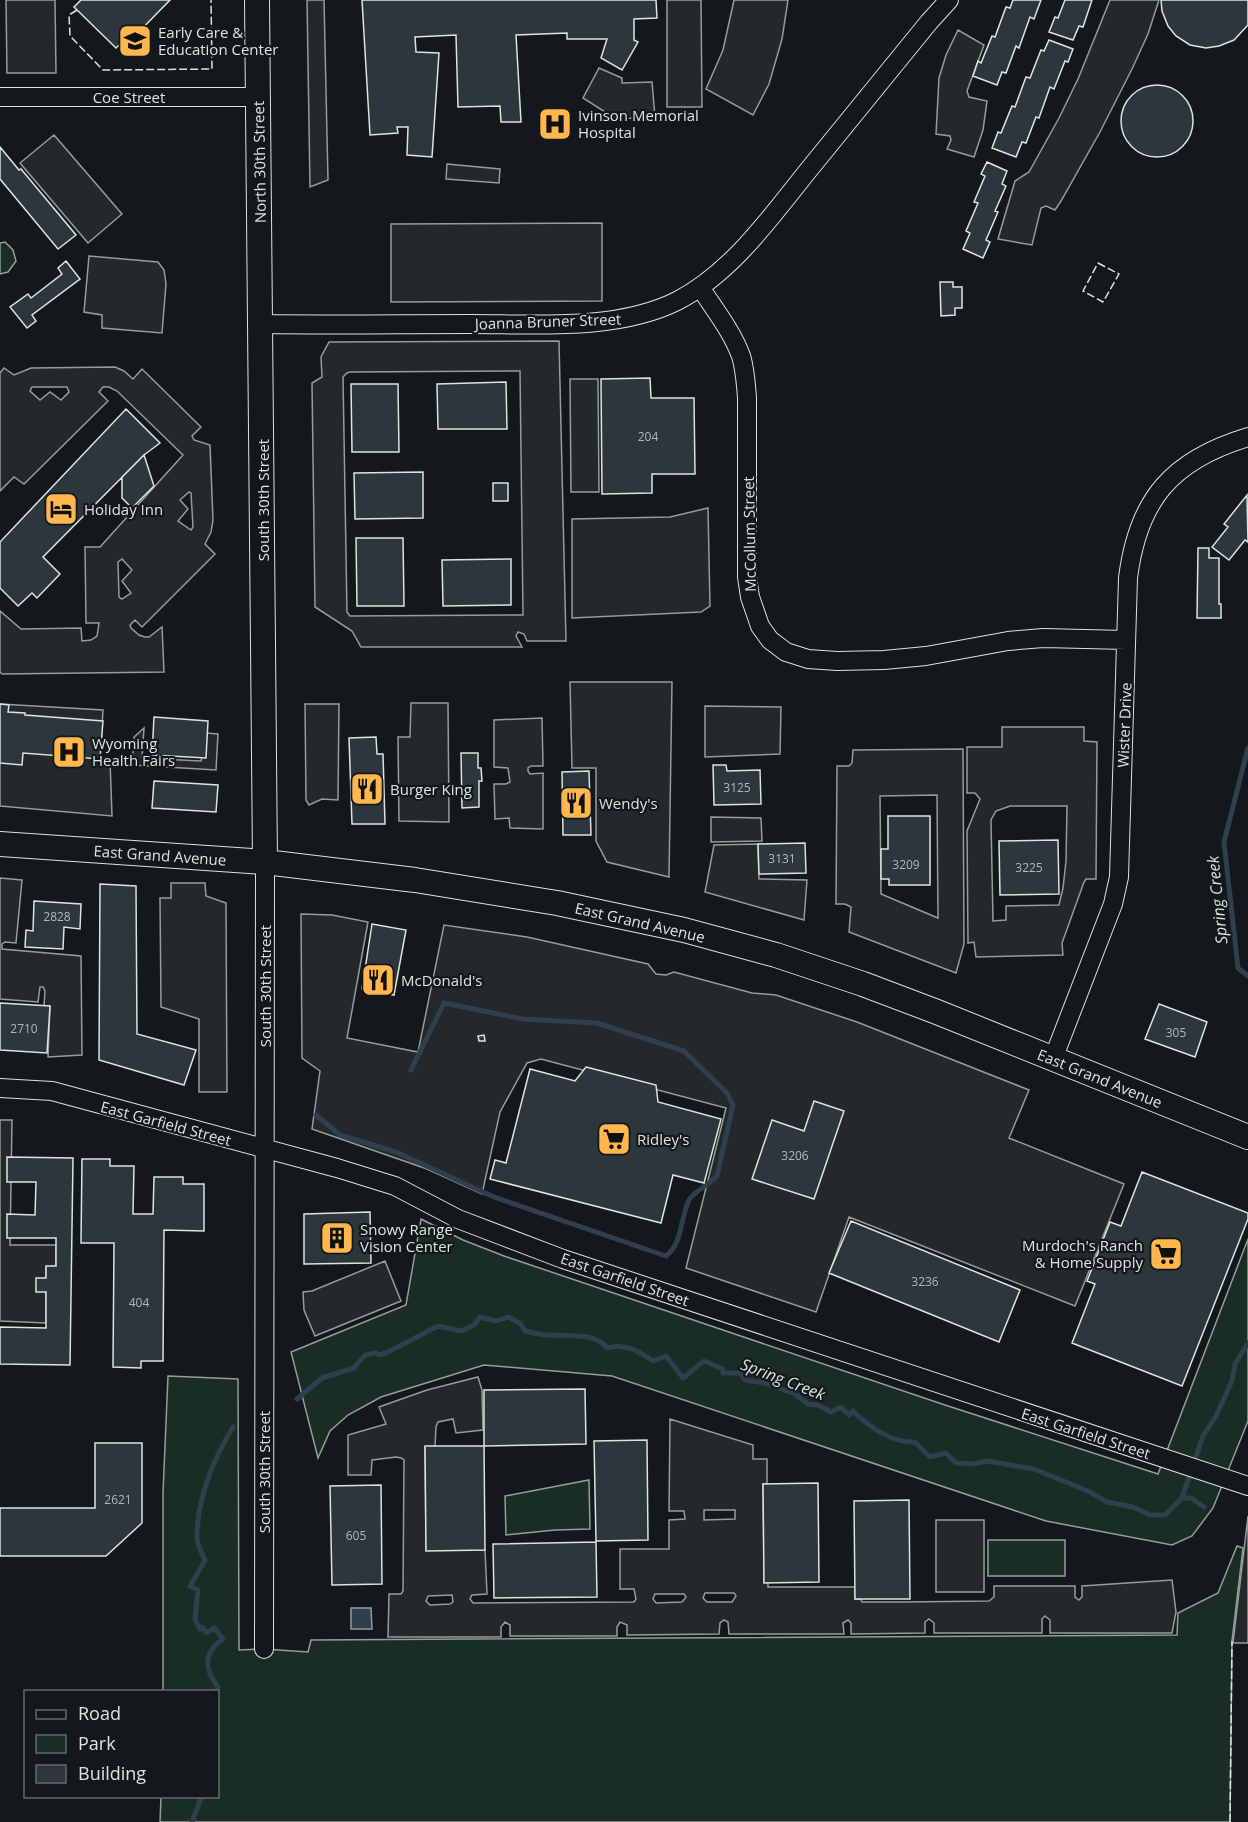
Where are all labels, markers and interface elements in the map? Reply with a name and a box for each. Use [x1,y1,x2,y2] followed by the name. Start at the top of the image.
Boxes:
[158,22,278,59] place label: Early Care & Education Center
[117,23,153,59] school or university icon: Early Care & Education Center
[93,87,165,107] street label: Coe Street
[248,101,270,223] street label: North 30th Street
[578,105,699,142] place label: Ivinson Memorial Hospital
[537,106,573,142] hospital icon: Ivinson Memorial Hospital
[472,308,622,334] street label: Joanna Bruner Street
[638,428,658,445] house number: 204
[253,439,273,561] street label: South 30th Street
[738,476,760,592] street label: McCollum Street
[43,491,79,527] hotel icon: Holiday Inn
[84,499,163,519] place label: Holiday Inn
[1113,682,1135,768] street label: Wister Drive
[92,733,175,770] place label: Wyoming Health Fairs
[51,734,87,770] hospital icon: Wyoming Health Fairs
[349,771,385,807] restaurant icon: Burger King
[390,779,472,799] place label: Burger King
[723,779,751,796] house number: 3125
[558,785,594,821] restaurant icon: Wendy's
[599,793,658,813] place label: Wendy's
[93,840,227,870] street label: East Grand Avenue
[768,850,796,867] house number: 3131
[1201,854,1233,945] water label: Spring Creek
[892,856,920,873] house number: 3209
[1015,859,1043,876] house number: 3225
[573,897,707,947] street label: East Grand Avenue
[43,908,71,925] house number: 2828
[255,925,275,1047] street label: South 30th Street
[360,962,396,998] restaurant icon: McDonald's
[401,970,483,990] place label: McDonald's
[10,1020,38,1037] house number: 2710
[1166,1024,1186,1041] house number: 305
[1035,1044,1165,1112] street label: East Grand Avenue
[98,1096,234,1150] street label: East Garfield Street
[596,1121,632,1157] supermarket icon: Ridley's
[637,1129,689,1149] place label: Ridley's
[781,1147,809,1164] house number: 3206
[360,1219,453,1256] place label: Snowy Range Vision Center
[319,1220,355,1256] building icon: Snowy Range Vision Center
[1022,1235,1143,1272] place label: Murdoch's Ranch & Home Supply
[1148,1236,1184,1272] supermarket icon: Murdoch's Ranch & Home Supply
[558,1248,692,1310] street label: East Garfield Street
[911,1273,939,1290] house number: 3236
[129,1294,149,1311] house number: 404
[738,1353,830,1406] water label: Spring Creek
[1019,1403,1153,1463] street label: East Garfield Street
[254,1411,274,1533] street label: South 30th Street
[104,1491,132,1508] house number: 2621
[346,1527,366,1544] house number: 605
[24,1690,219,1798] legend
[78,1701,121,1725] text: Road
[78,1731,116,1755] text: Park
[78,1761,146,1785] text: Building

